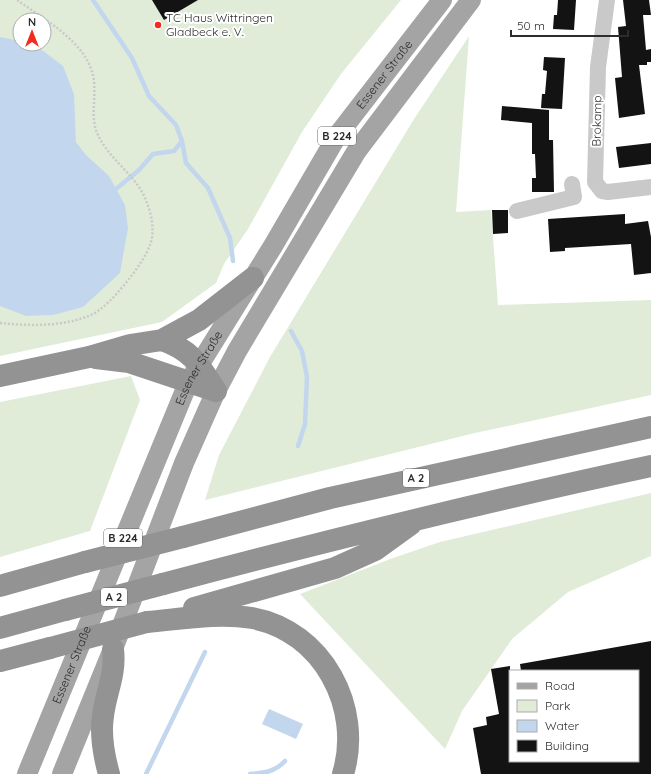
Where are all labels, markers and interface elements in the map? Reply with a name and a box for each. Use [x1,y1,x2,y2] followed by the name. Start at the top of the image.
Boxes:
[166,10,273,39] place label: TC Haus Wittringen Gladbeck e. V.
[12,12,52,52] north arrow
[511,12,628,38] scale bar
[28,15,36,29] text: N
[517,18,545,33] text: 50 m
[153,20,163,30] marker: TC Haus Wittringen Gladbeck e. V.
[353,37,416,112] street label: Essener Straße
[589,95,604,147] street label: Brokamp
[318,127,356,145] road number: B 224
[172,328,226,407] street label: Essener Straße
[403,469,429,487] road number: A 2
[104,529,142,547] road number: B 224
[101,588,127,606] road number: A 2
[49,623,94,706] street label: Essener Straße
[509,670,639,762] legend
[545,678,575,693] text: Road
[545,698,570,713] text: Park
[545,718,580,733] text: Water
[545,738,589,753] text: Building

